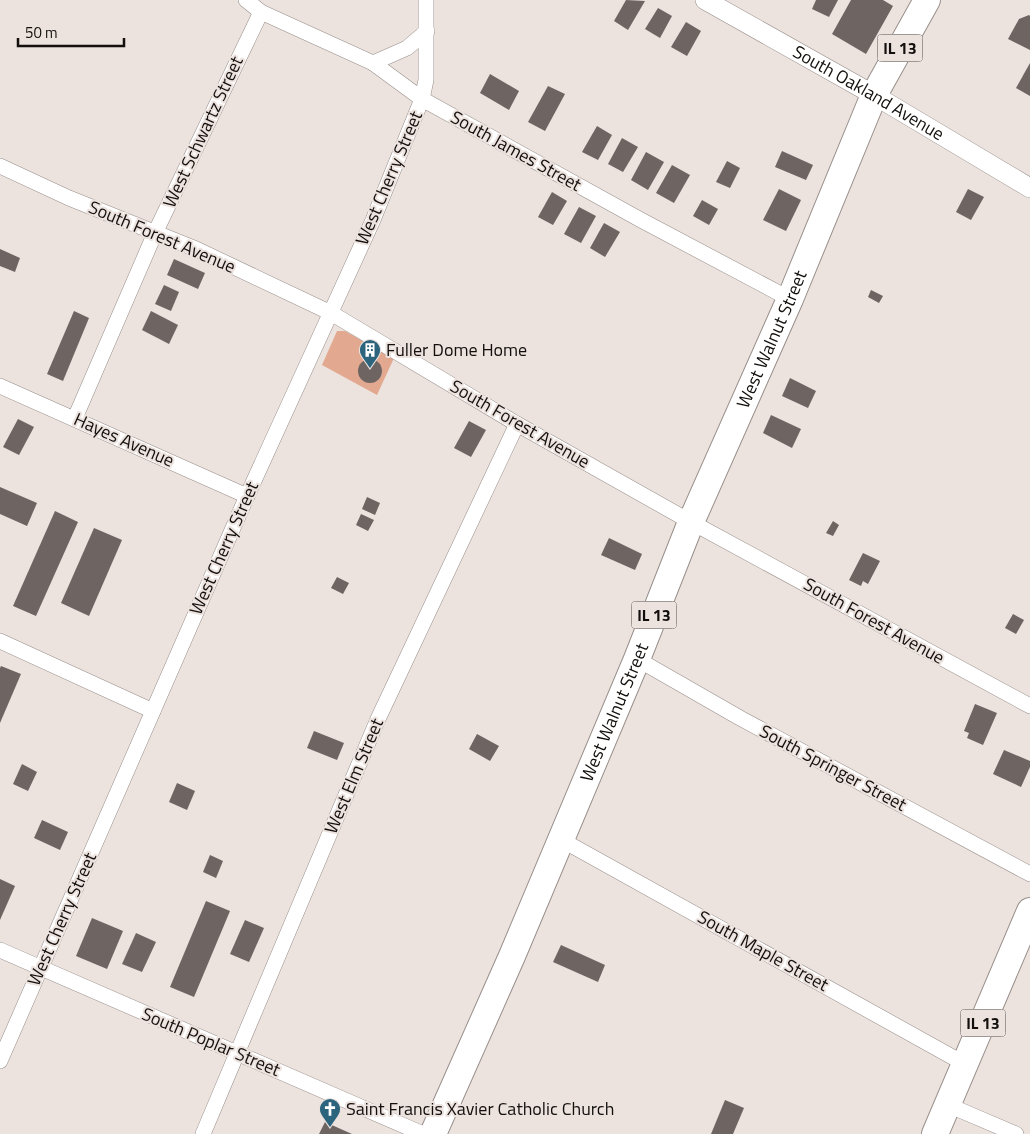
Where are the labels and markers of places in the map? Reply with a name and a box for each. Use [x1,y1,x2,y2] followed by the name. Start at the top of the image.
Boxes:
[386,336,527,363] place label: Fuller Dome Home
[358,338,382,369] building icon: Fuller Dome Home
[346,1095,614,1122] place label: Saint Francis Xavier Catholic Church
[318,1097,342,1128] church icon: Saint Francis Xavier Catholic Church

